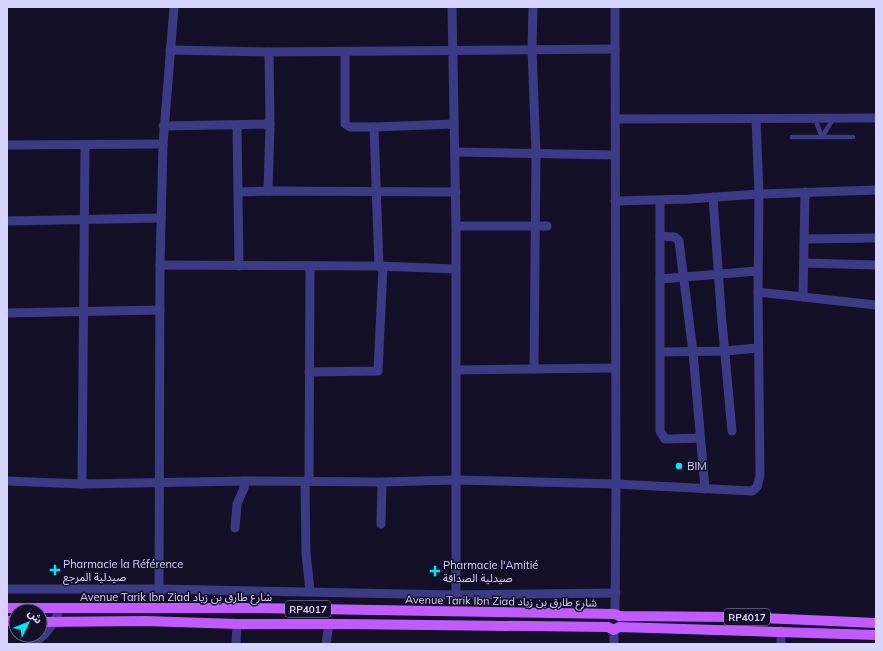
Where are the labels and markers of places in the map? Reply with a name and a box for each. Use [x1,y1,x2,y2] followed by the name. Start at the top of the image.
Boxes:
[687,459,707,473] place label: BIM
[674,461,684,471] marker: BIM
[63,557,183,585] place label: Pharmacie la Référence صيدلية المرجع
[443,558,538,585] place label: Pharmacie l'Amitié صيدلية الصداقة
[50,565,60,575] marker: Pharmacie la Référence صيدلية المرجع
[430,566,440,576] marker: Pharmacie l'Amitié صيدلية الصداقة

